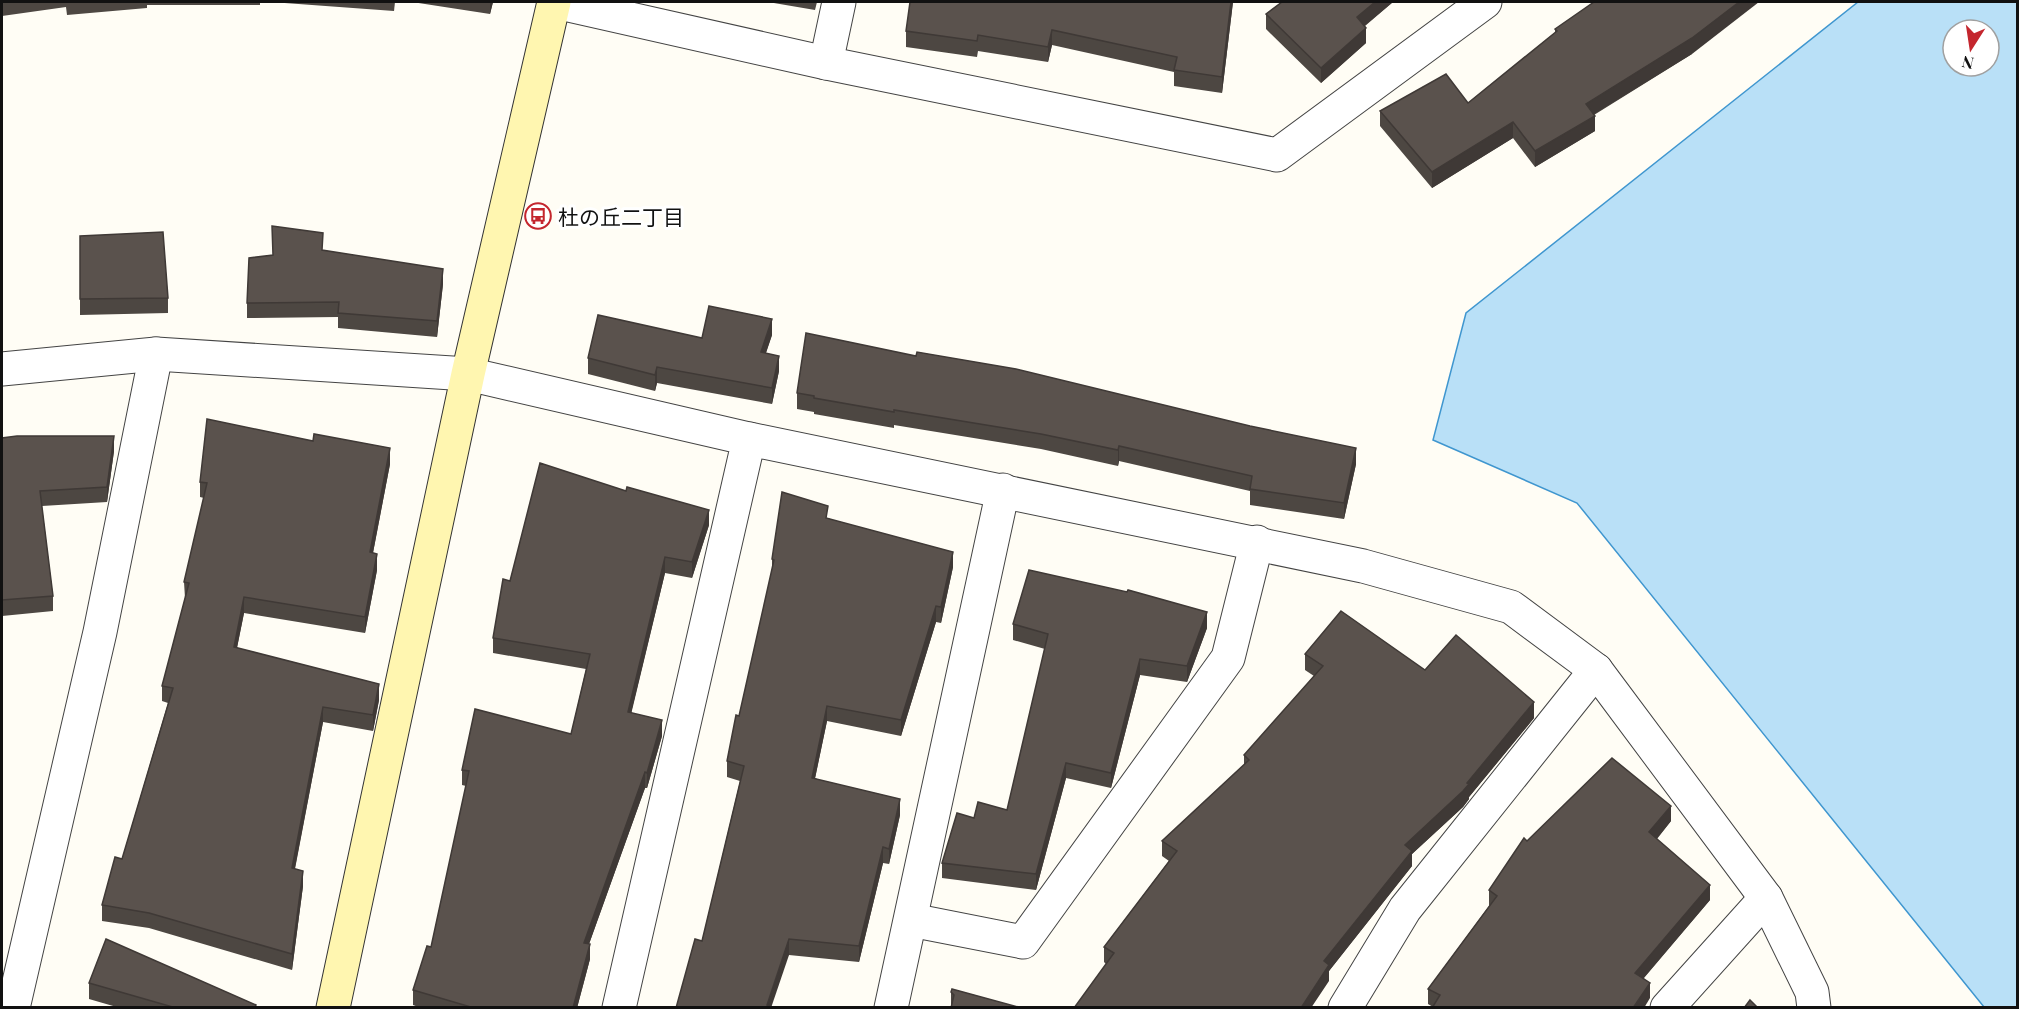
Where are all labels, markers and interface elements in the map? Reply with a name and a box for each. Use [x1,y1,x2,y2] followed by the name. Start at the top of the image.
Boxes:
[1941,18,2001,78] north arrow
[1960,52,1976,75] text: N
[523,201,553,231] bus stop icon: 杜の丘二丁目
[558,202,684,230] place label: 杜の丘二丁目

